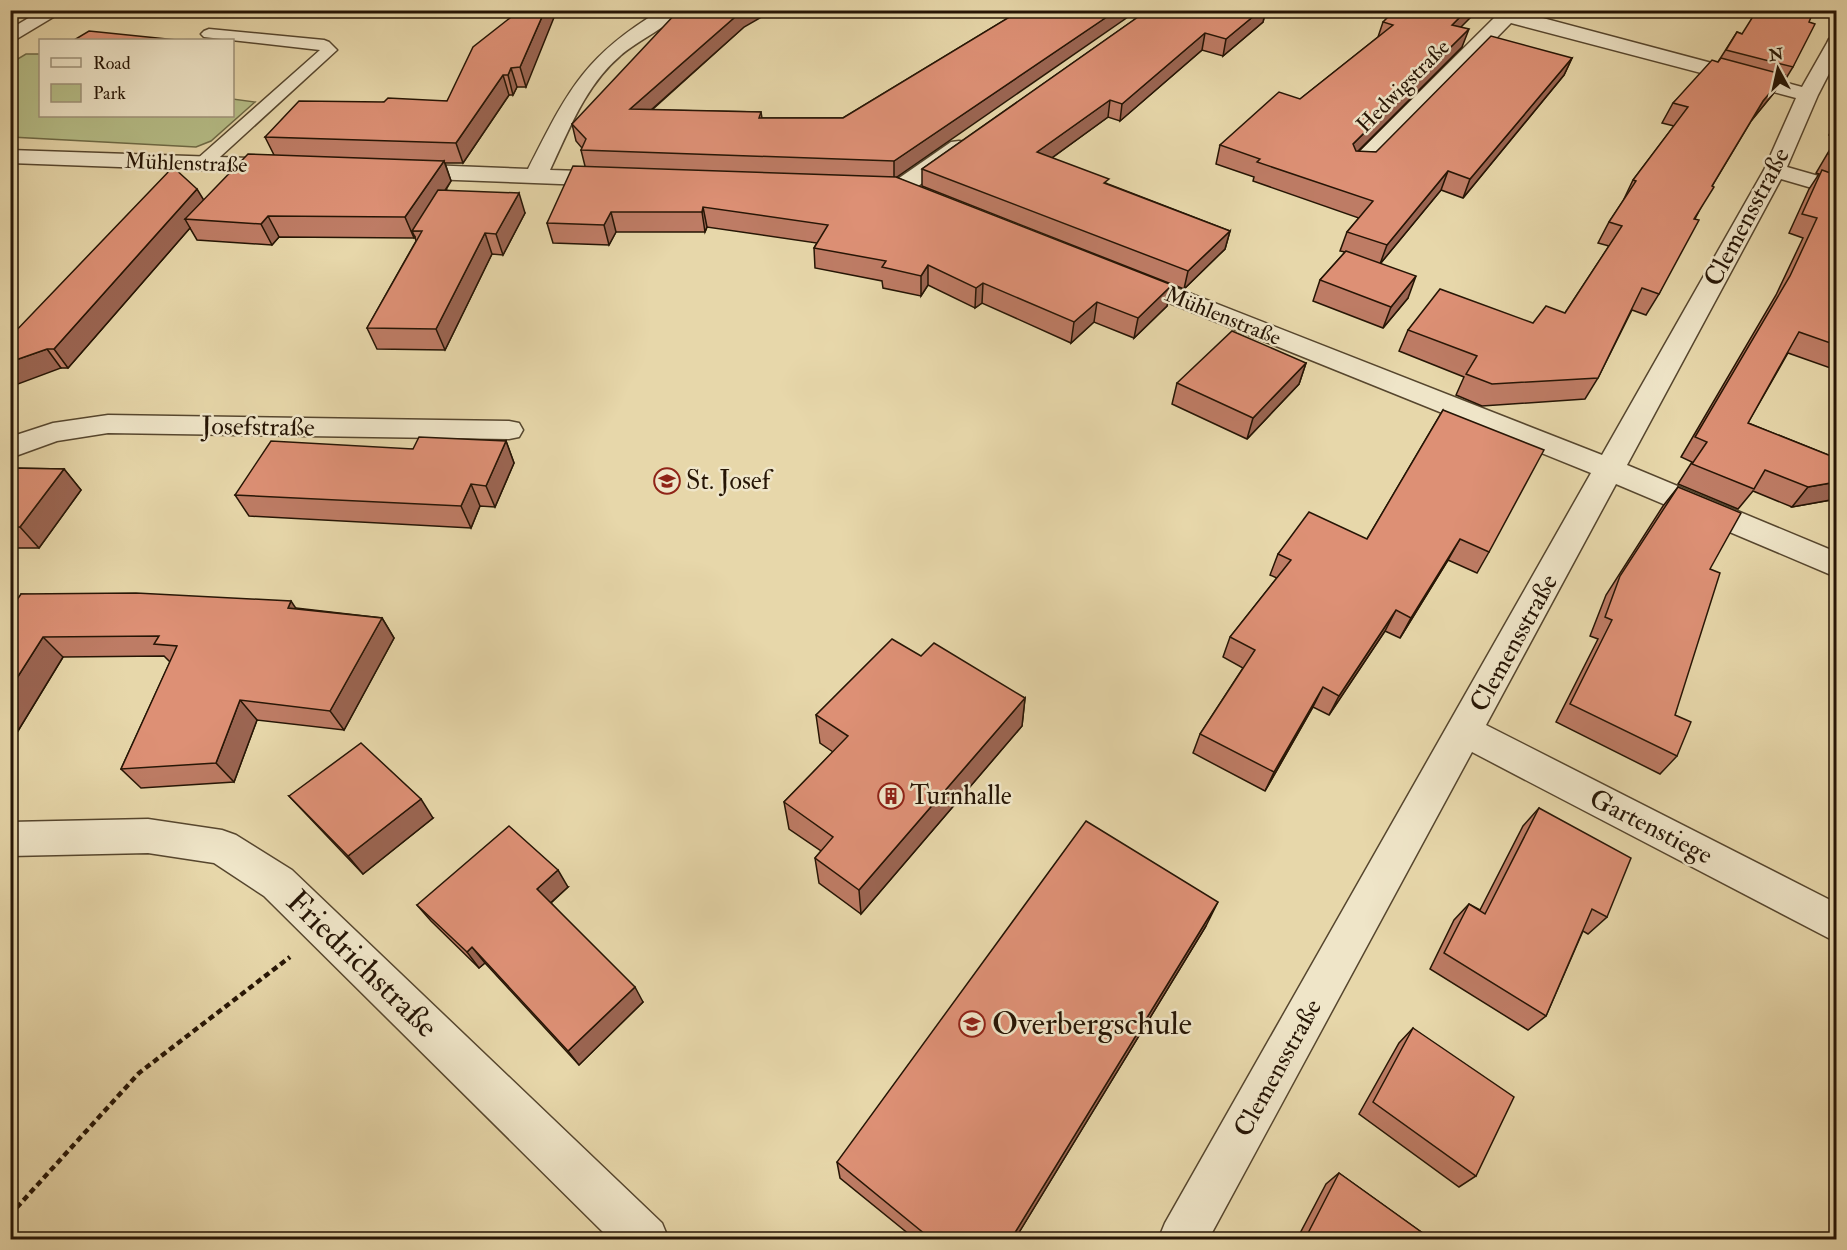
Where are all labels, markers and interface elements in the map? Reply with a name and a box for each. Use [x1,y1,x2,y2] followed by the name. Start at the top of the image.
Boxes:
[1350,33,1456,139] street label: Hedwigstraße
[39,39,234,117] legend
[1748,39,1808,99] north arrow
[1767,44,1785,66] text: N
[93,52,131,75] text: Road
[93,82,126,105] text: Park
[1697,142,1797,292] street label: Clemensstraße
[124,147,248,179] street label: Mühlenstraße
[1161,280,1285,352] street label: Mühlenstraße
[200,410,315,444] street label: Josefstraße
[686,465,774,497] place label: St. Josef
[652,466,682,496] school or university icon: St. Josef
[1463,569,1565,717] street label: Clemensstraße
[910,780,1012,812] place label: Turnhalle
[876,781,906,811] building icon: Turnhalle
[1584,782,1718,872] street label: Gartenstiege
[278,882,446,1046] street label: Friedrichstraße
[1227,994,1329,1142] street label: Clemensstraße
[992,1004,1192,1044] place label: Overbergschule
[957,1009,987,1039] school or university icon: Overbergschule

